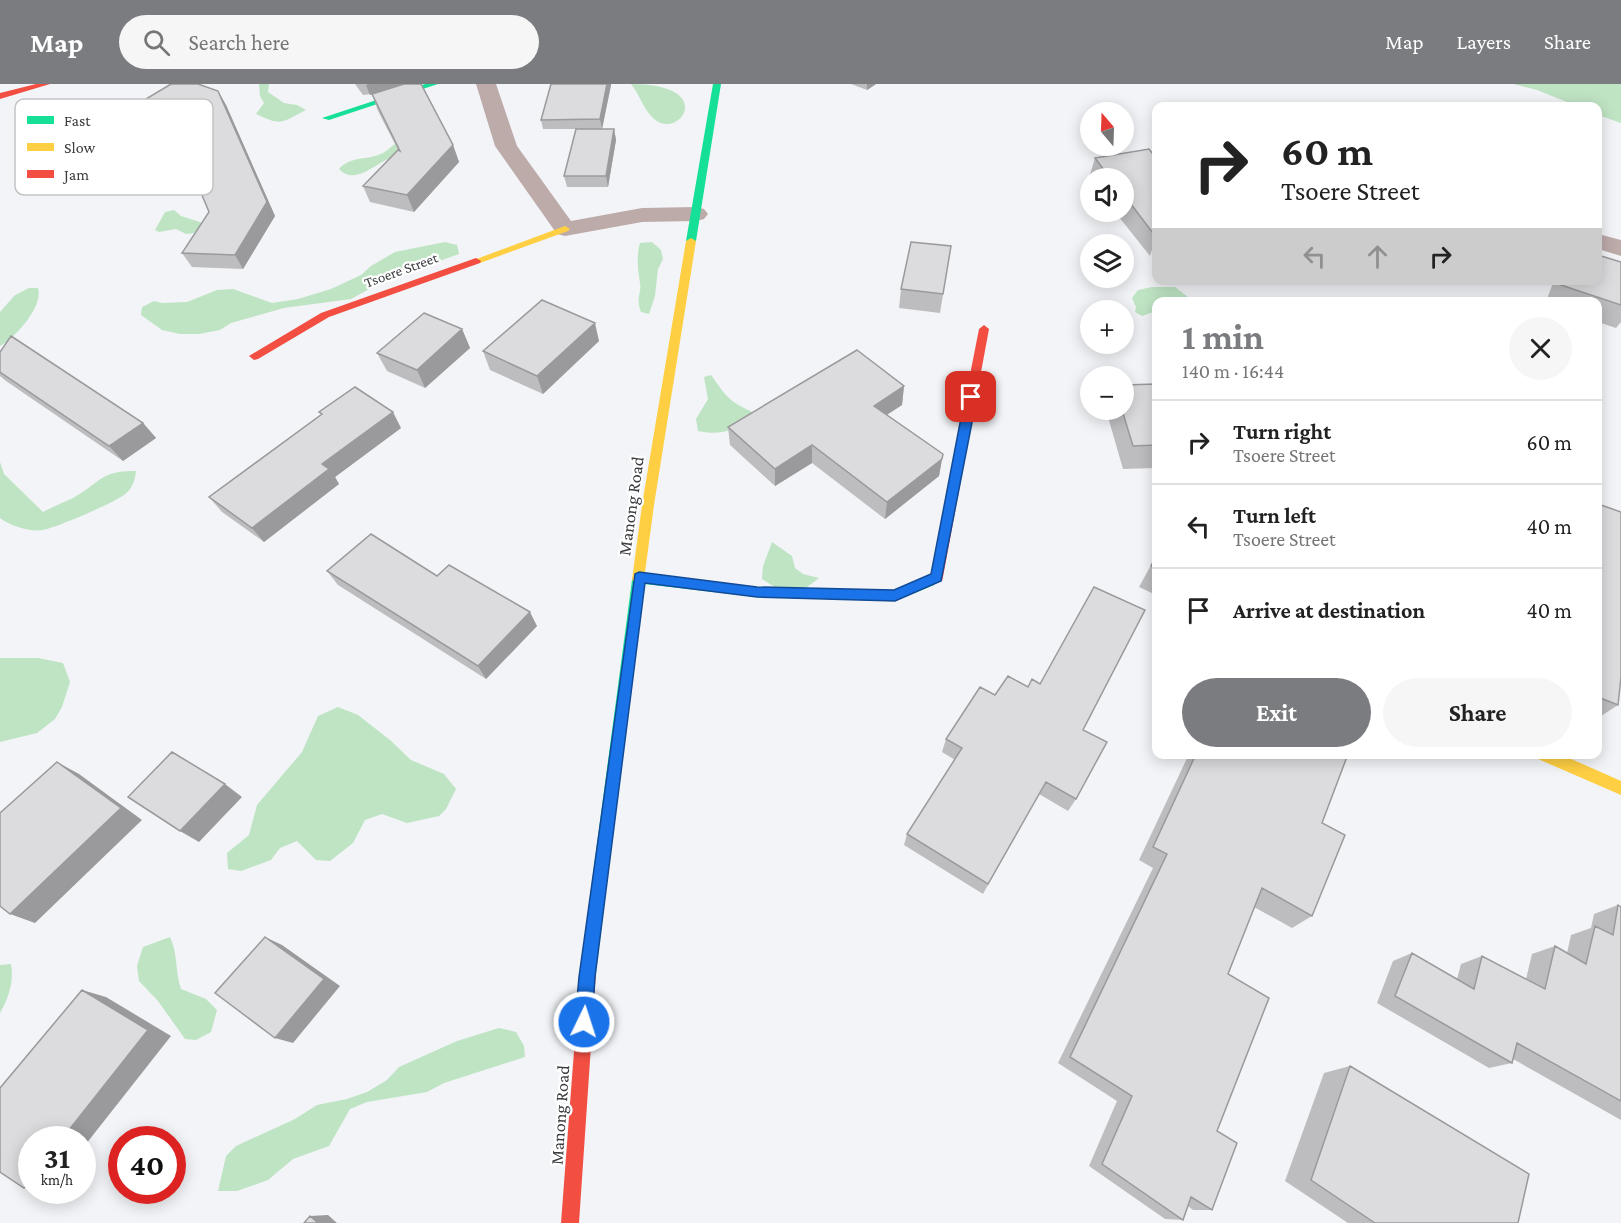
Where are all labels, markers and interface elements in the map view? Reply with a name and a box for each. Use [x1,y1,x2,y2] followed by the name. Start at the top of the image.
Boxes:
[119,15,539,69] search box
[140,26,173,59] icon: search
[30,27,83,58] text: Map
[188,30,289,55] text: Search here
[1385,30,1424,54] text: Map
[1457,30,1511,54] text: Layers
[1544,30,1591,54] text: Share
[15,99,213,195] legend
[1080,102,1134,156] north arrow
[1080,102,1134,420] map controls
[64,112,91,129] text: Fast
[1182,126,1260,204] icon: right
[1281,127,1373,174] text: 60 m
[64,139,96,156] text: Slow
[62,166,89,184] text: Jam
[1080,168,1134,222] button: sound
[1281,176,1420,206] text: Tsoere Street
[1080,234,1134,288] button: layers
[1298,240,1331,273] icon: left
[1361,240,1394,273] icon: ahead
[1424,240,1457,273] icon: right
[362,249,441,291] street label: Tsoere Street
[1080,300,1134,354] button: +
[1182,317,1264,357] text: 1 min
[1509,317,1572,380] button: close
[1182,360,1284,382] text: 140 m · 16:44
[1080,366,1134,420] button: −
[945,371,996,422] pin
[954,380,987,413] icon: arrive
[1233,419,1331,444] text: Turn right
[1182,426,1215,459] icon: right
[1527,430,1572,455] text: 60 m
[1233,444,1336,466] text: Tsoere Street
[614,455,648,557] street label: Manong Road
[1233,503,1316,528] text: Turn left
[1182,510,1215,543] icon: left
[1527,514,1572,539] text: 40 m
[1233,528,1336,550] text: Tsoere Street
[1182,594,1215,627] icon: arrive
[1233,598,1425,623] text: Arrive at destination
[1527,598,1572,623] text: 40 m
[1182,678,1371,747] button: Exit
[1383,678,1572,747] button: Share
[552,990,616,1054] position arrow
[547,1064,574,1166] street label: Manong Road
[108,1126,186,1204] speed limit sign: 40
[44,1141,70,1174] text: 31
[41,1172,73,1188] text: km/h

